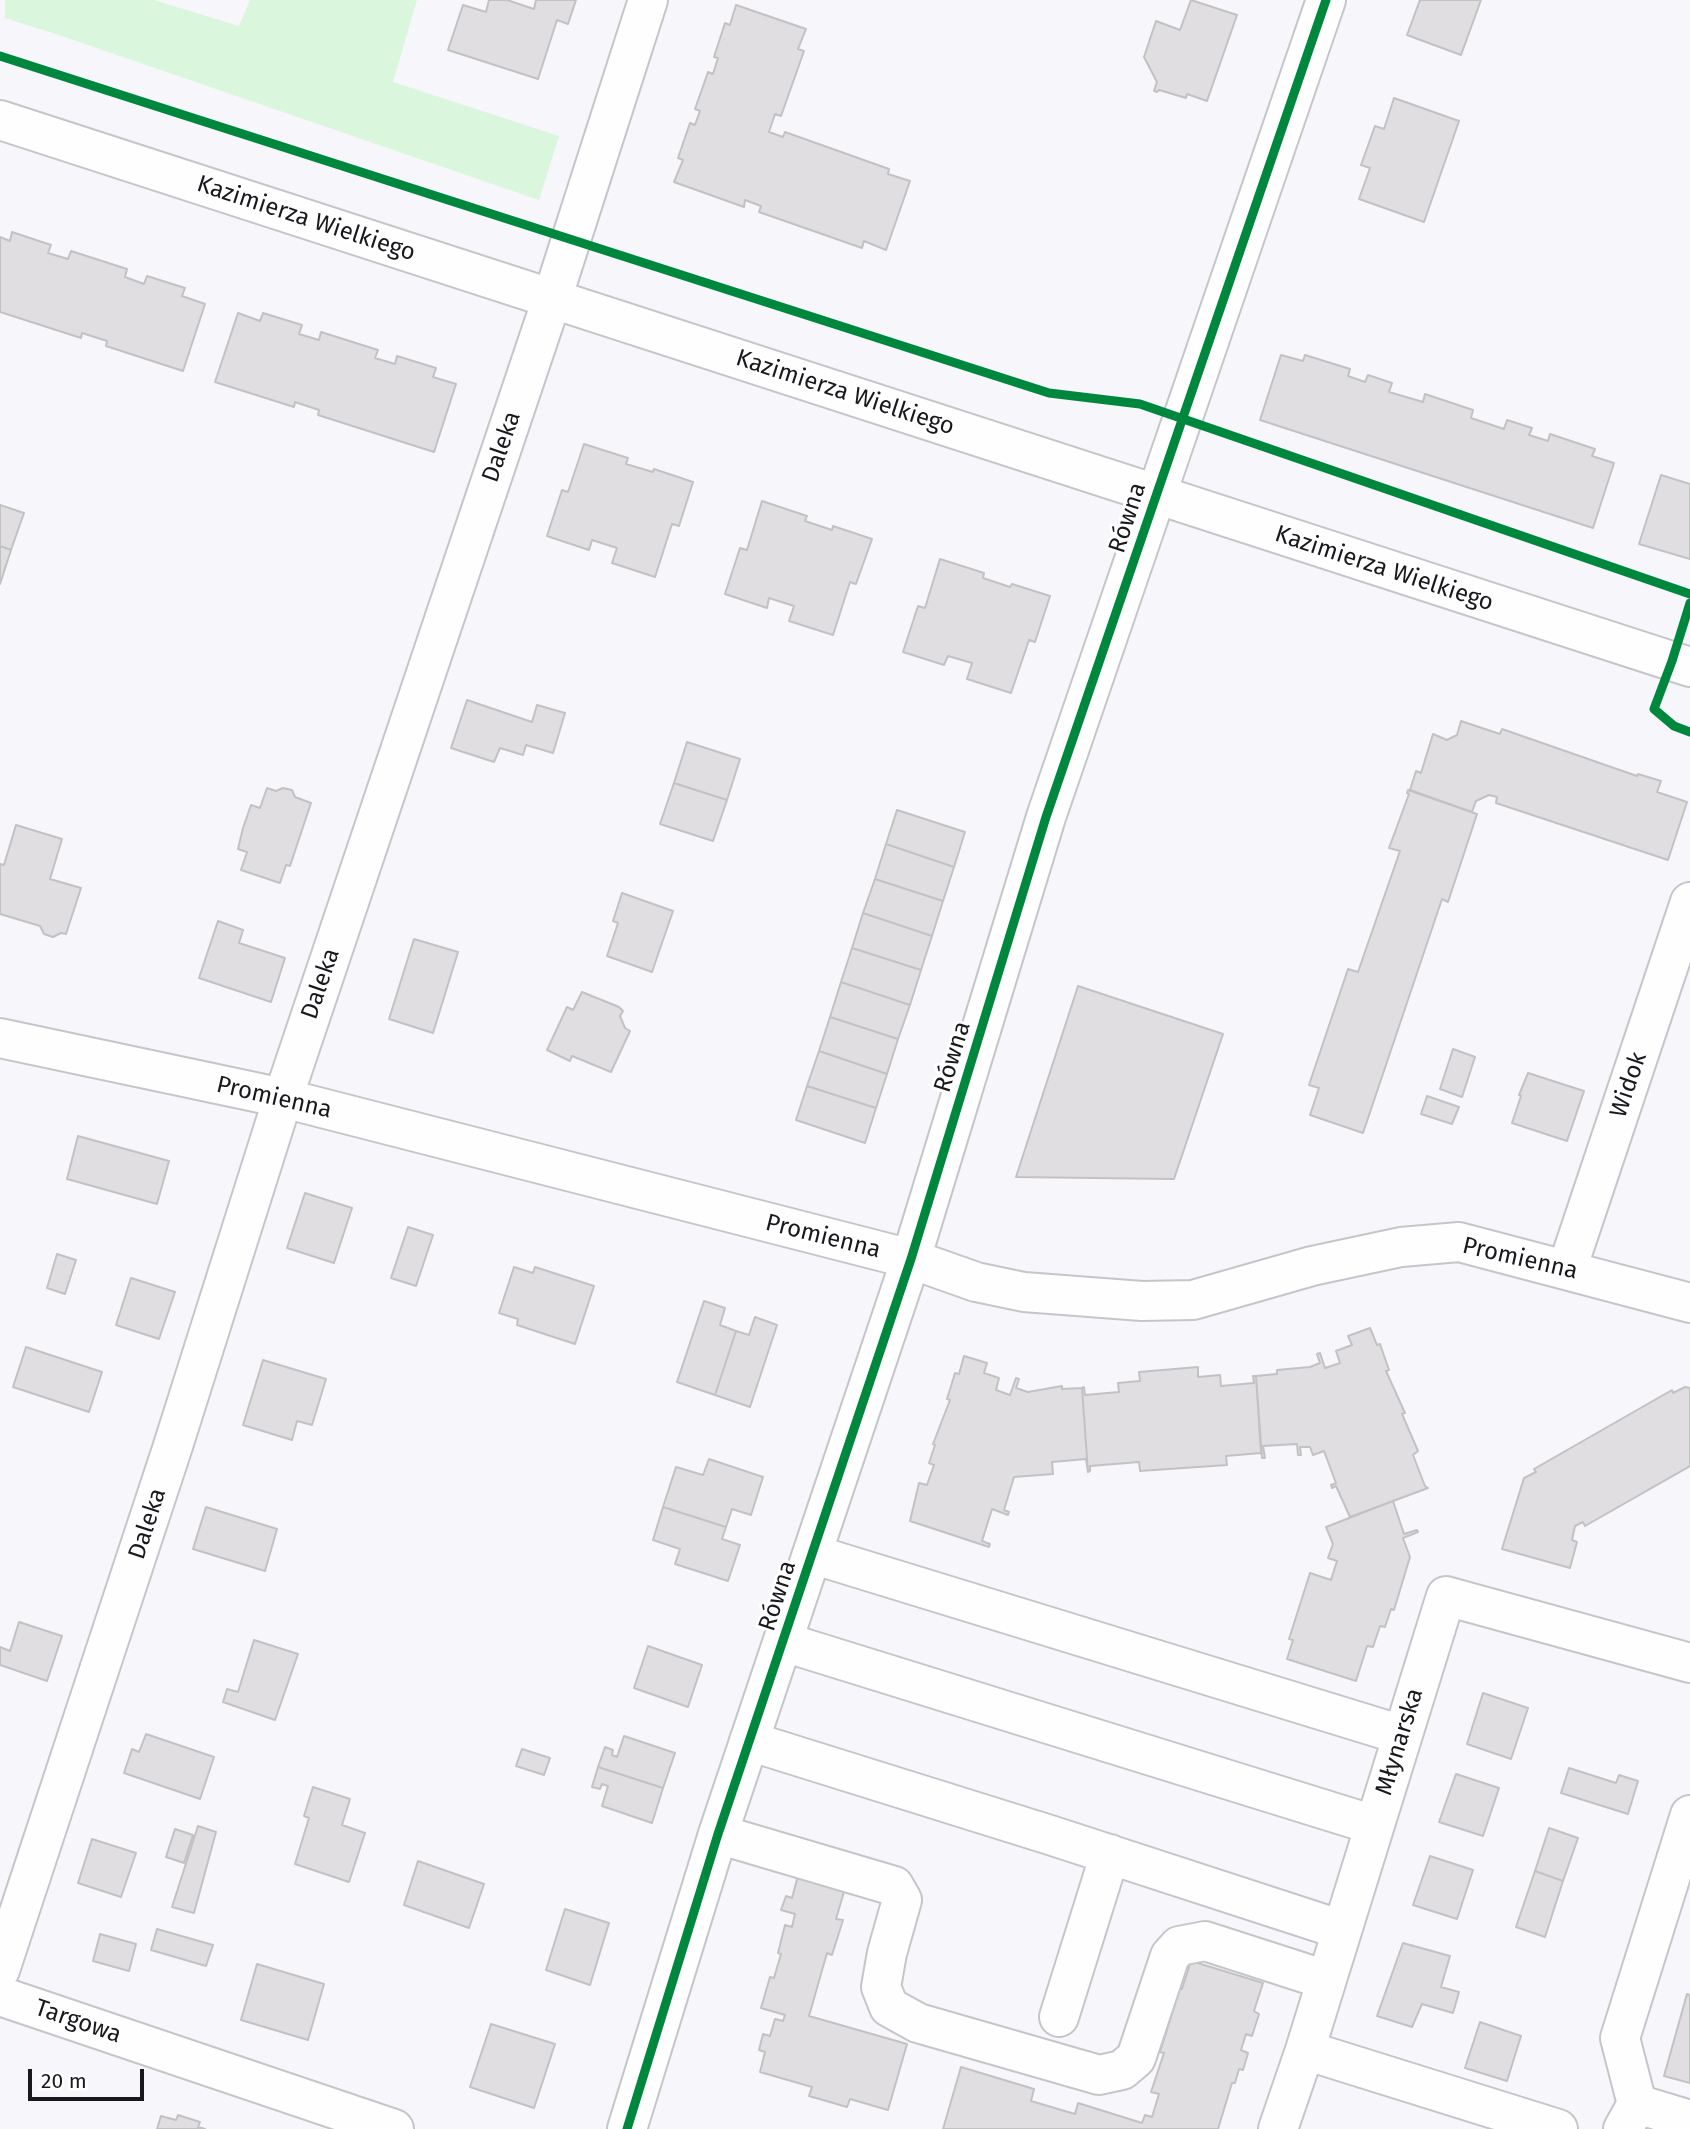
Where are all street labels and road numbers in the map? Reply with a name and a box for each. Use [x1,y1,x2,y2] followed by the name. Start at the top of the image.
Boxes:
[193,170,419,268] street label: Kazimierza Wielkiego
[732,344,958,442] street label: Kazimierza Wielkiego
[477,408,527,486] street label: Daleka
[1103,479,1153,557] street label: Równa
[1271,520,1497,618] street label: Kazimierza Wielkiego
[296,945,346,1023] street label: Daleka
[929,1018,977,1096] street label: Równa
[1604,1049,1654,1121] street label: Widok
[213,1071,335,1125] street label: Promienna
[762,1209,884,1265] street label: Promienna
[1459,1232,1581,1286] street label: Promienna
[123,1485,173,1563] street label: Daleka
[753,1557,803,1635] street label: Równa
[1370,1685,1430,1799] street label: Młynarska
[31,1994,125,2050] street label: Targowa

